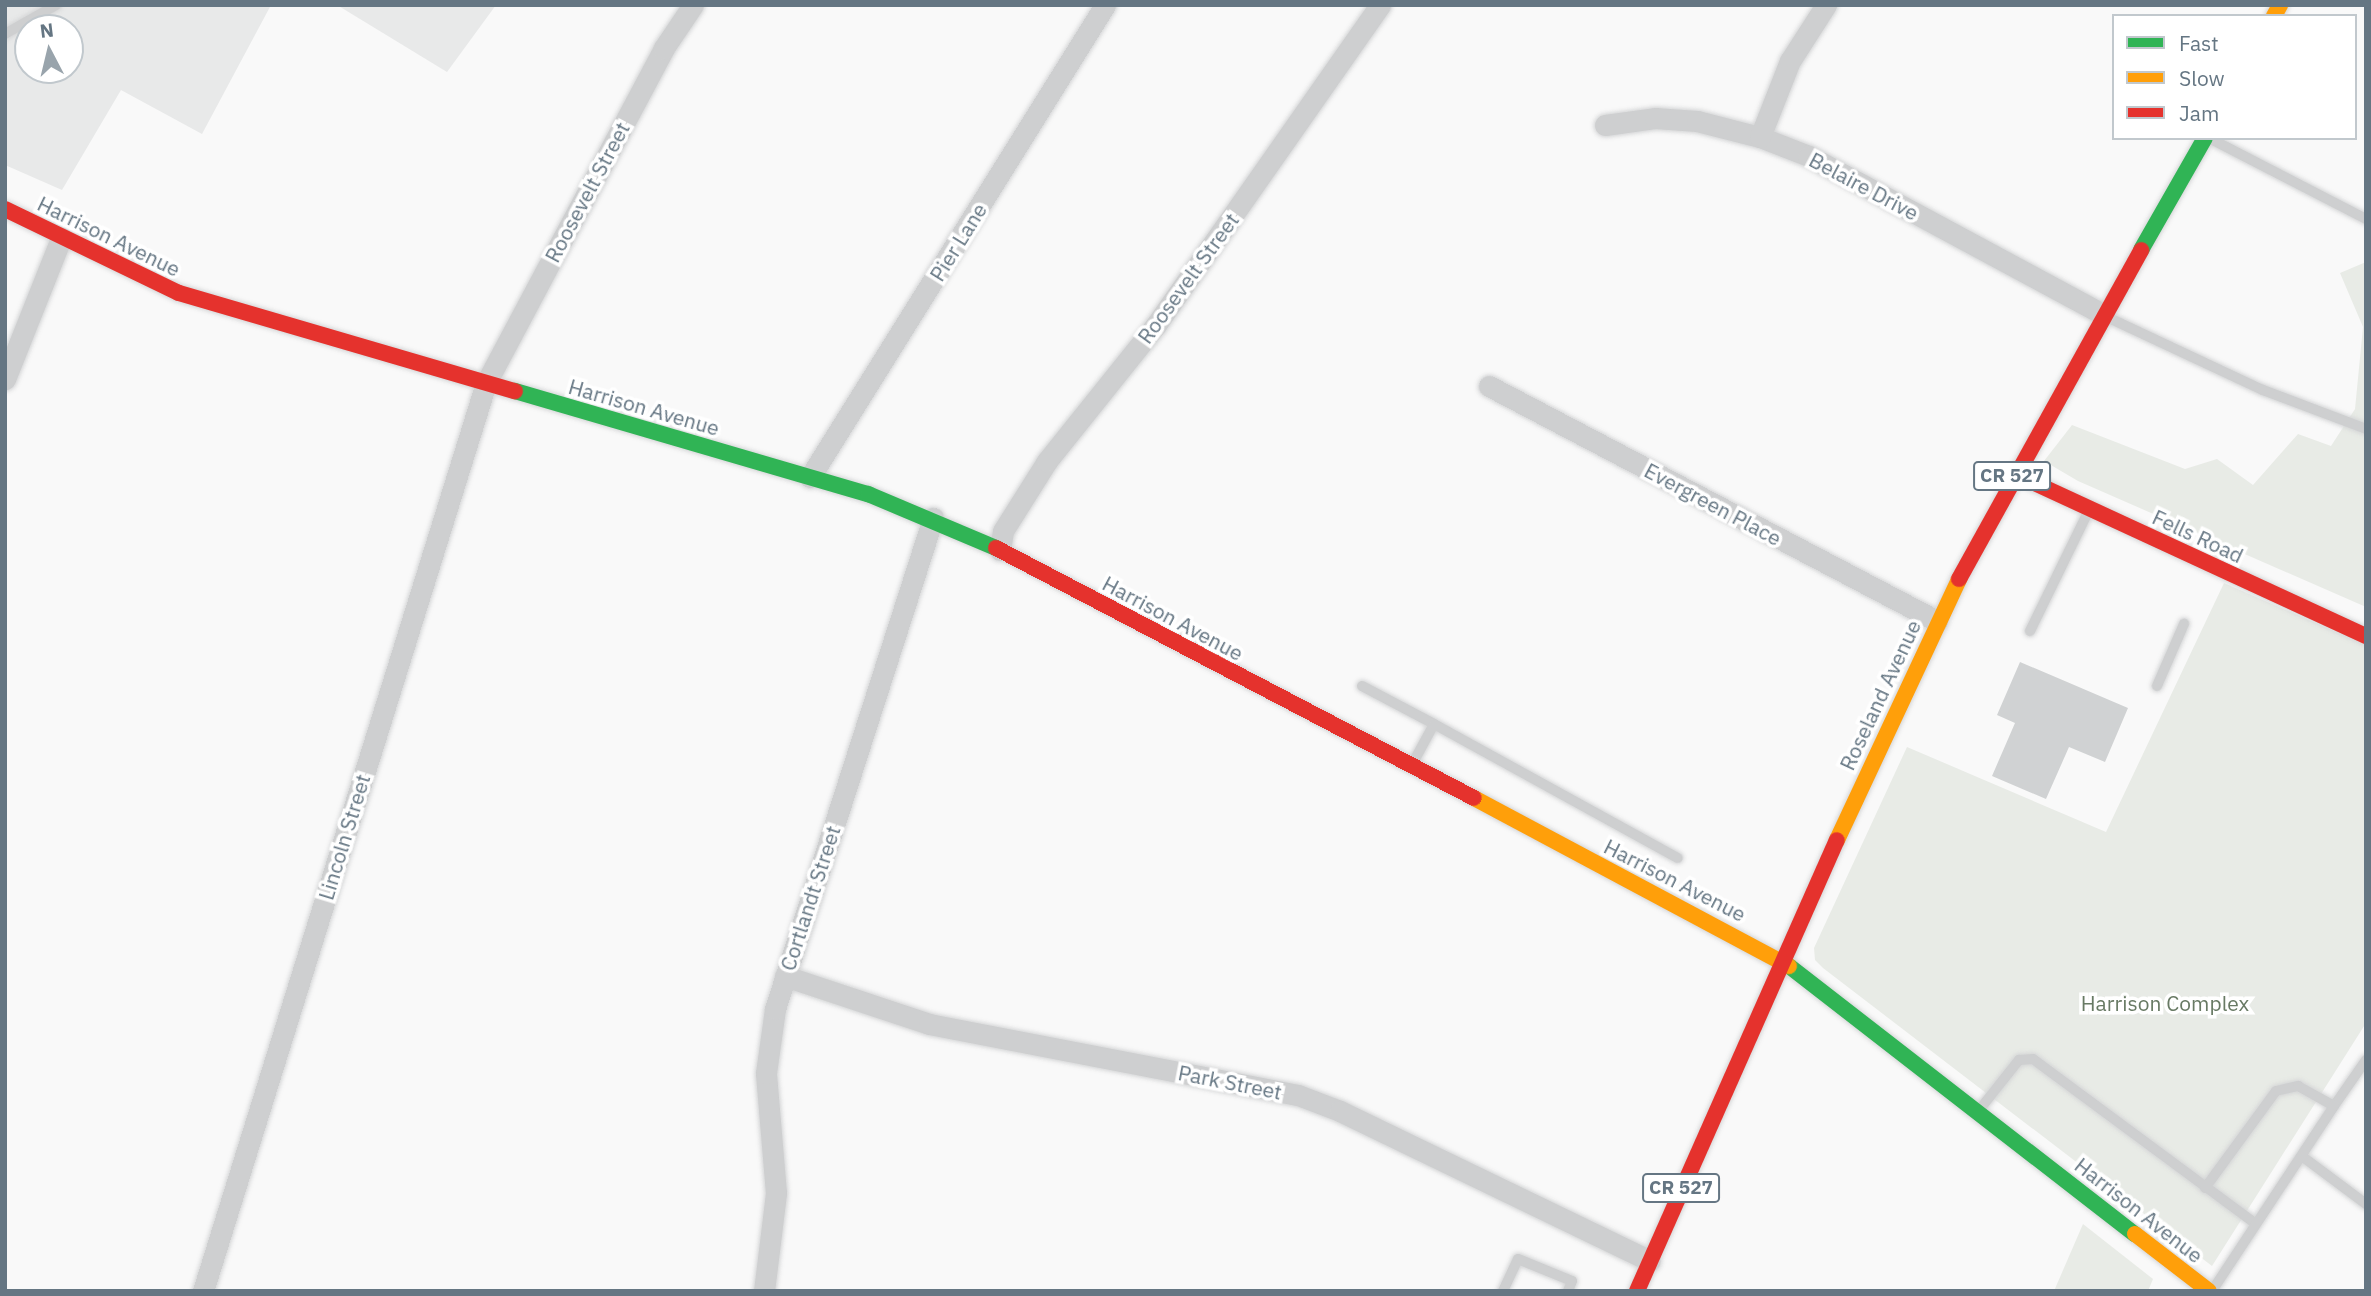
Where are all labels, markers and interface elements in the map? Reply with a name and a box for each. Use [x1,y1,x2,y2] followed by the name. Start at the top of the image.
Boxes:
[14,14,84,84] north arrow
[2112,14,2357,140] legend
[38,17,55,43] text: N
[2179,29,2219,57] text: Fast
[2179,64,2225,92] text: Slow
[2179,99,2219,127] text: Jam
[539,117,635,267] street label: Roosevelt Street
[1805,147,1923,225] street label: Belaire Drive
[33,191,185,281] street label: Harrison Avenue
[924,198,992,286] street label: Pier Lane
[1132,208,1244,348] street label: Roosevelt Street
[566,373,722,441] street label: Harrison Avenue
[1640,457,1786,551] street label: Evergreen Place
[1972,461,2052,491] road number: CR 527
[2148,504,2248,568] street label: Fells Road
[1098,570,1248,666] street label: Harrison Avenue
[1834,616,1926,774] street label: Roseland Avenue
[313,771,375,903] street label: Lincoln Street
[775,822,845,974] street label: Cortlandt Street
[1600,833,1750,927] street label: Harrison Avenue
[2081,990,2249,1016] park label: Harrison Complex
[1176,1060,1284,1104] street label: Park Street
[2070,1152,2208,1268] street label: Harrison Avenue
[1641,1172,1721,1204] road number: CR 527

